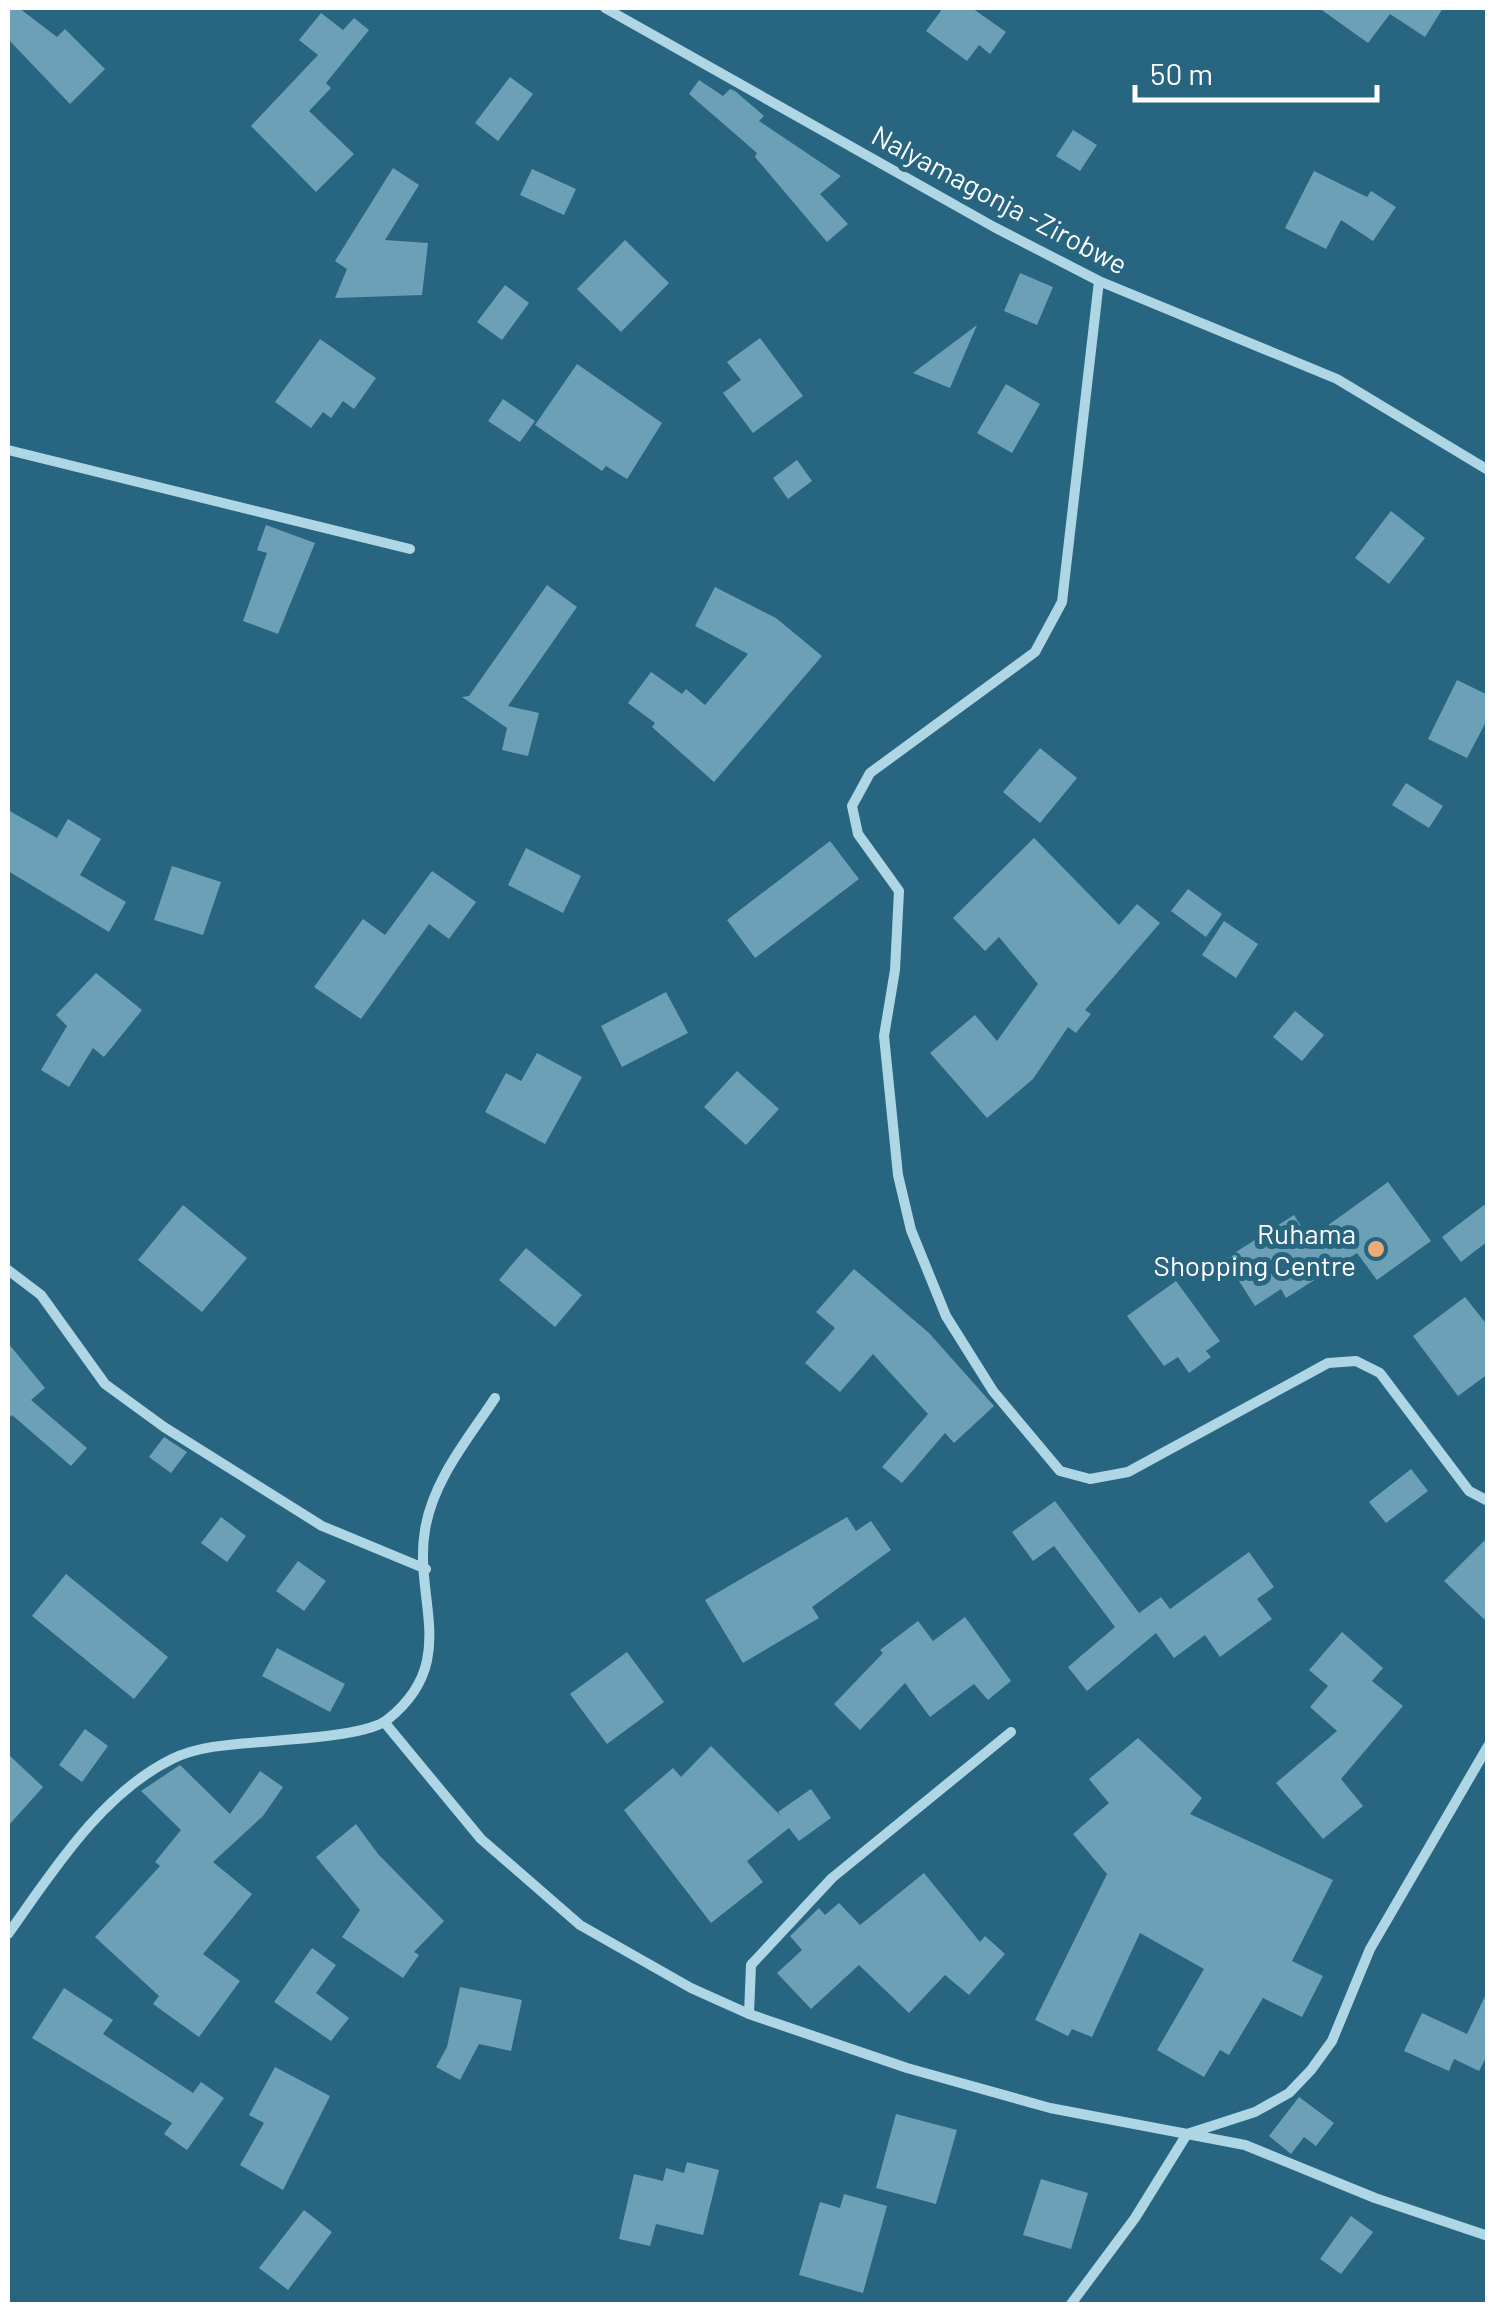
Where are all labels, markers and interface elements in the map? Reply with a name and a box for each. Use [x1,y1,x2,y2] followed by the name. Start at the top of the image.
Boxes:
[1135,40,1378,102] scale bar
[1150,55,1213,91] text: 50 m
[866,117,1134,281] street label: Nalyamagonja -Zirobwe
[1154,1216,1356,1282] place label: Ruhama Shopping Centre
[1365,1238,1387,1260] marker: Ruhama Shopping Centre

